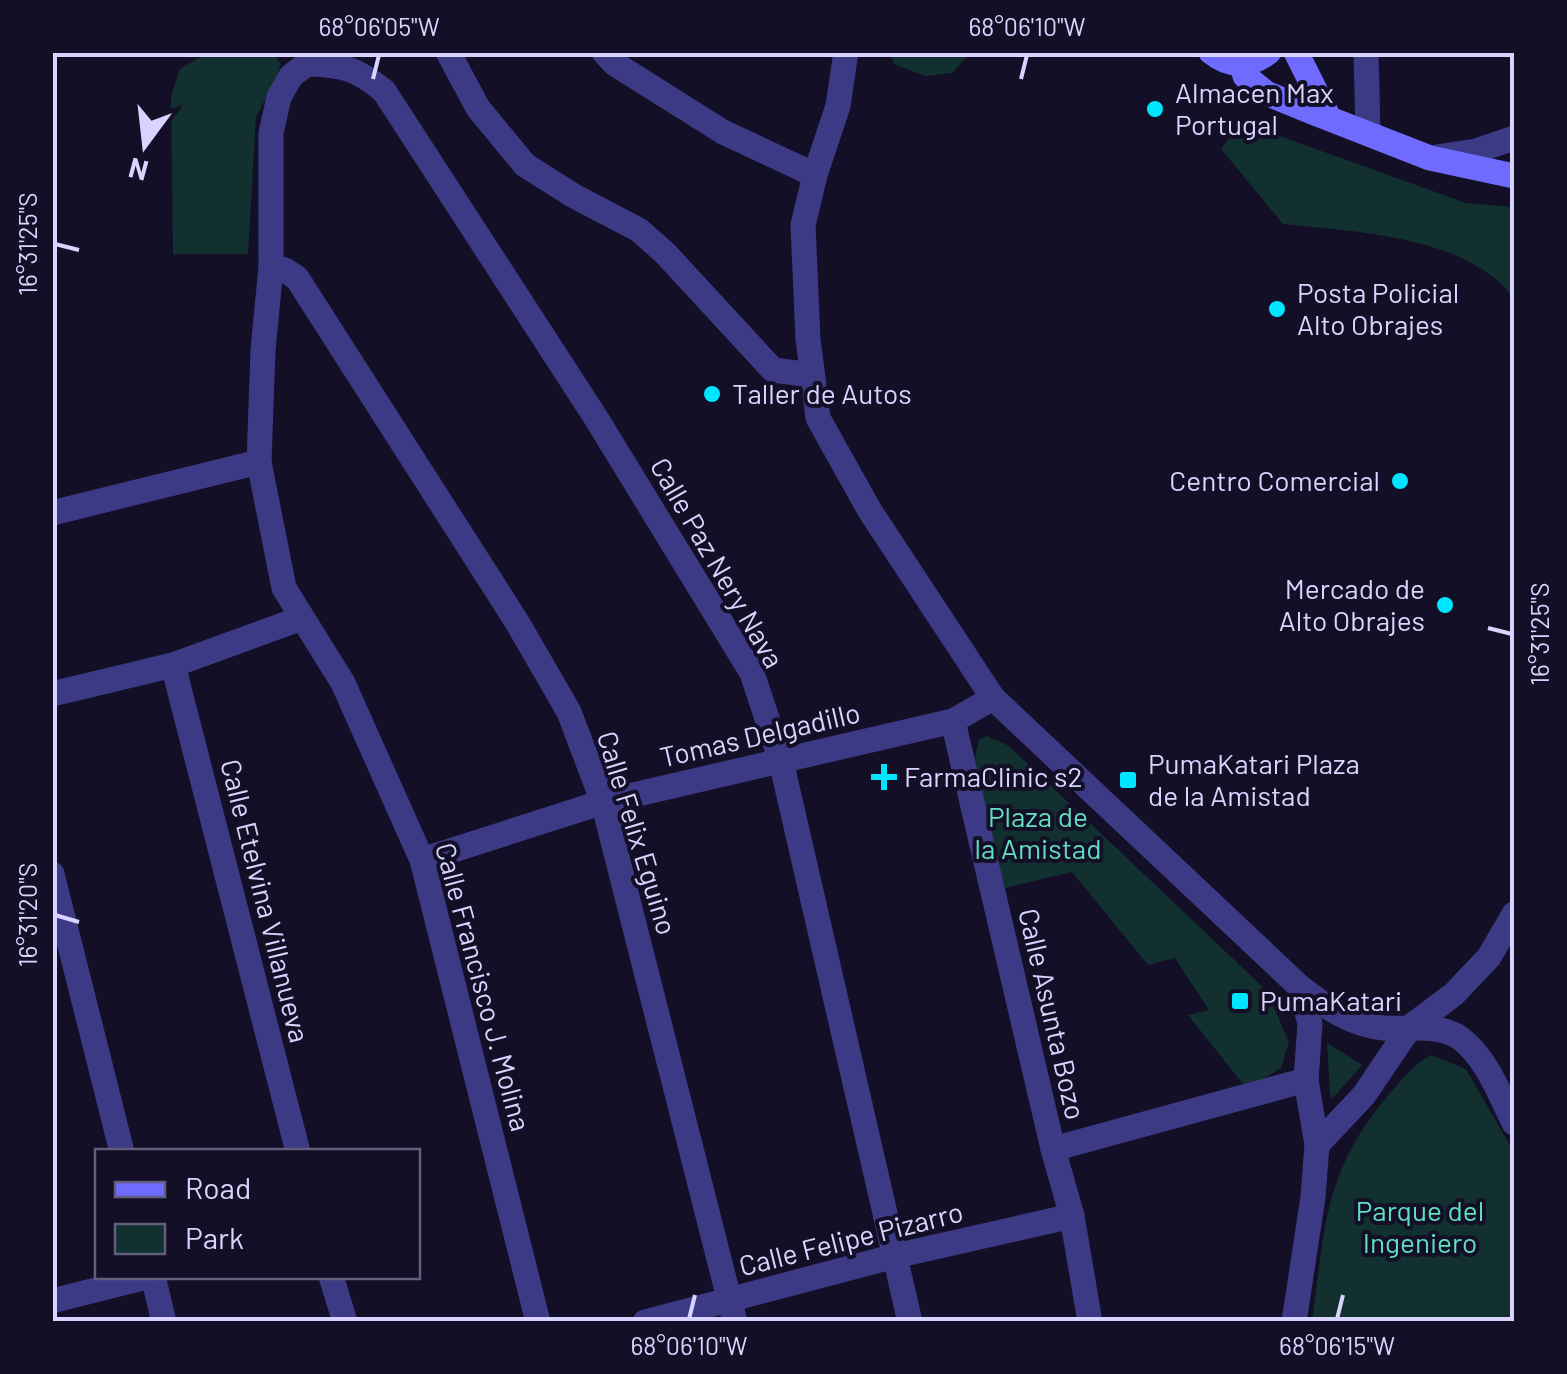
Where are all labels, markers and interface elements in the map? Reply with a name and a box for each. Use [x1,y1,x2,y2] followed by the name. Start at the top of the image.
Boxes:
[318,11,440,41] text: 68°06'05"W
[968,11,1086,41] text: 68°06'10"W
[1175,75,1334,141] place label: Almacen Max Portugal
[95,95,195,195] north arrow
[1144,98,1166,120] marker: Almacen Max Portugal
[125,151,152,189] text: N
[12,192,42,296] text: 16°31'25"S
[1297,275,1459,341] place label: Posta Policial Alto Obrajes
[1266,298,1288,320] marker: Posta Policial Alto Obrajes
[732,376,912,410] place label: Taller de Autos
[701,383,723,405] marker: Taller de Autos
[644,451,792,674] street label: Calle Paz Nery Nava
[1169,463,1380,497] place label: Centro Comercial
[1389,470,1411,492] marker: Centro Comercial
[1279,571,1425,637] place label: Mercado de Alto Obrajes
[1524,582,1554,686] text: 16°31'25"S
[1434,594,1456,616] marker: Mercado de Alto Obrajes
[656,694,863,774] street label: Tomas Delgadillo
[591,727,685,939] street label: Calle Felix Eguino
[1148,746,1360,812] place label: PumaKatari Plaza de la Amistad
[214,756,318,1046] street label: Calle Etelvina Villanueva
[904,759,1082,793] place label: FarmaClinic s2
[873,766,895,788] marker: FarmaClinic s2
[1117,769,1139,791] marker: PumaKatari Plaza de la Amistad
[975,799,1101,865] park label: Plaza de la Amistad
[429,839,539,1135] street label: Calle Francisco J. Molina
[12,863,42,967] text: 16°31'20"S
[1012,905,1094,1123] street label: Calle Asunta Bozo
[1260,983,1402,1017] place label: PumaKatari
[1229,990,1251,1012] marker: PumaKatari
[95,1149,420,1279] legend
[185,1169,251,1205] text: Road
[1356,1193,1484,1259] park label: Parque del Ingeniero
[735,1194,966,1282] street label: Calle Felipe Pizarro
[185,1219,244,1255] text: Park
[630,1330,748,1360] text: 68°06'10"W
[1279,1330,1395,1360] text: 68°06'15"W

